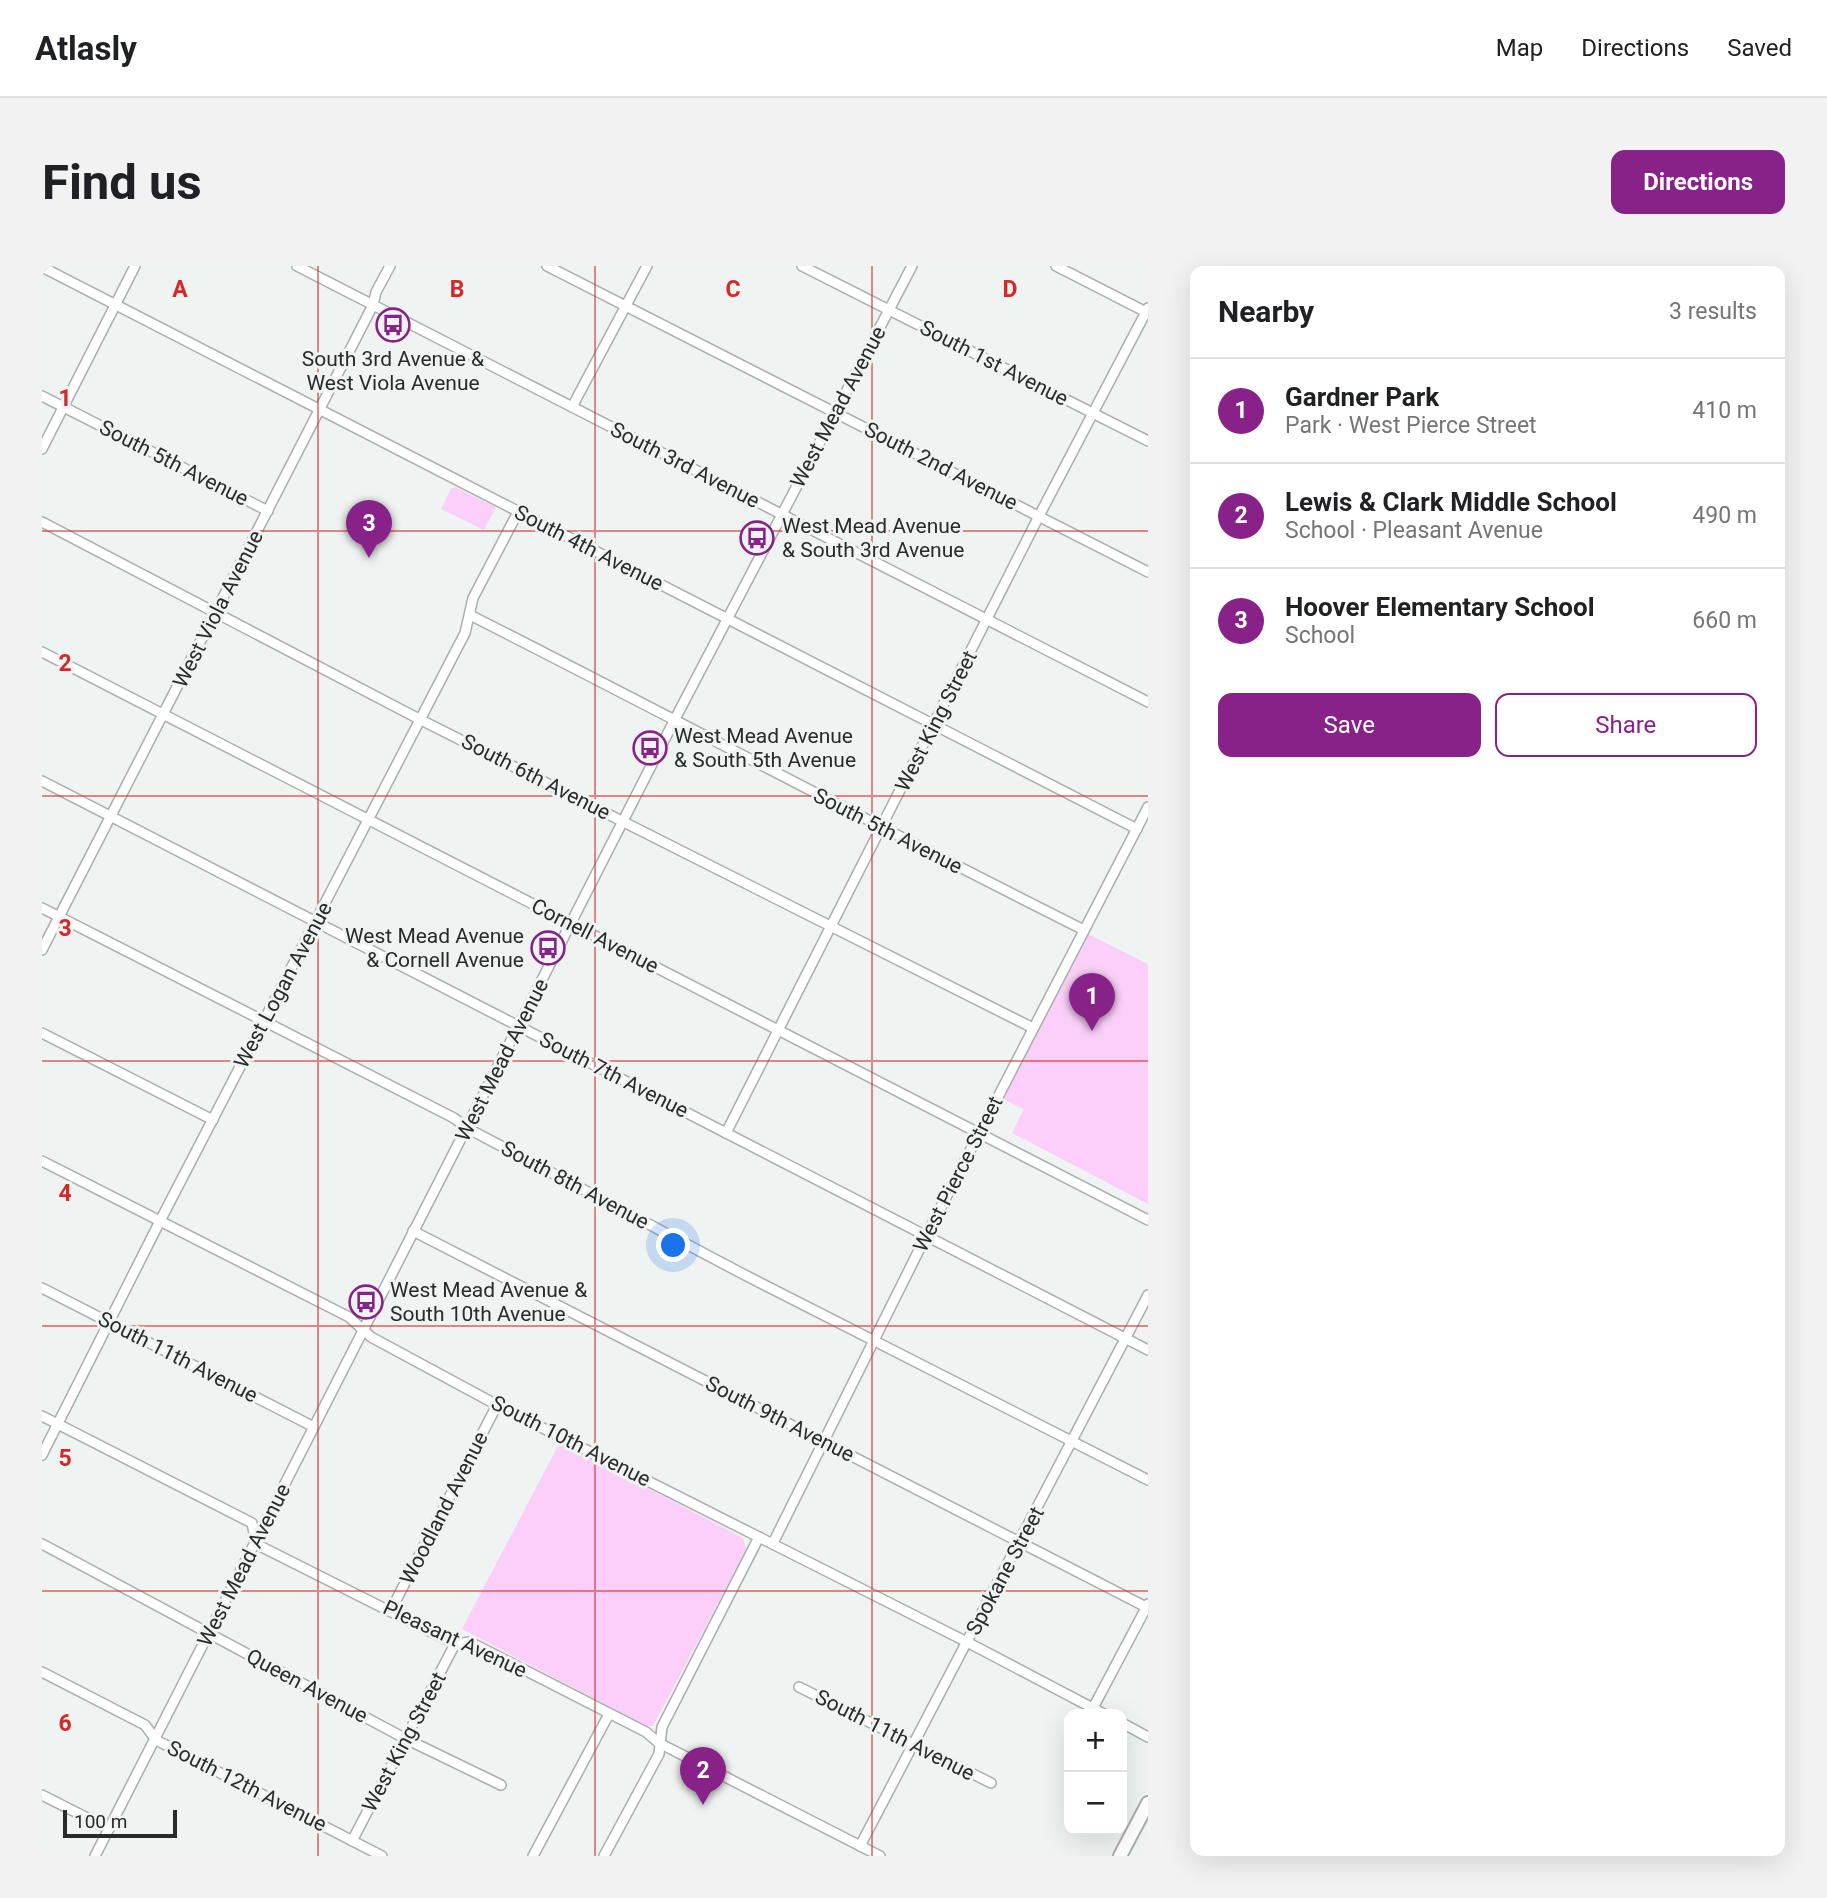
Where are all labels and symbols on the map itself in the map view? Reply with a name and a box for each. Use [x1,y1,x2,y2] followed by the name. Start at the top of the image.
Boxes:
[172,276,188,303] text: A
[450,276,464,303] text: B
[725,276,741,303] text: C
[1003,276,1017,303] text: D
[374,306,412,344] bus stop icon: South 3rd Avenue & West Viola Avenue
[916,315,1072,411] street label: South 1st Avenue
[785,322,891,492] street label: West Mead Avenue
[302,347,484,395] place label: South 3rd Avenue & West Viola Avenue
[58,385,72,412] text: 1
[96,415,252,511] street label: South 5th Avenue
[606,417,764,513] street label: South 3rd Avenue
[860,417,1022,515] street label: South 2nd Avenue
[346,500,392,558] pin: 3
[511,500,667,596] street label: South 4th Avenue
[782,514,964,562] place label: West Mead Avenue & South 3rd Avenue
[738,519,776,557] bus stop icon: West Mead Avenue & South 3rd Avenue
[168,526,268,692] street label: West Viola Avenue
[890,647,982,795] street label: West King Street
[58,650,72,677] text: 2
[674,724,856,772] place label: West Mead Avenue & South 5th Avenue
[458,729,614,825] street label: South 6th Avenue
[631,729,669,767] bus stop icon: West Mead Avenue & South 5th Avenue
[810,783,966,879] street label: South 5th Avenue
[527,894,663,978] street label: Cornell Avenue
[229,898,337,1072] street label: West Logan Avenue
[58,915,72,942] text: 3
[345,924,524,972] place label: West Mead Avenue & Cornell Avenue
[529,929,567,967] bus stop icon: West Mead Avenue & Cornell Avenue
[1069,973,1115,1031] pin: 1
[451,975,553,1145] street label: West Mead Avenue
[536,1027,692,1123] street label: South 7th Avenue
[908,1092,1008,1256] street label: West Pierce Street
[497,1136,653,1234] street label: South 8th Avenue
[58,1180,72,1207] text: 4
[656,1228,690,1262] your location
[390,1278,587,1326] place label: West Mead Avenue & South 10th Avenue
[347,1283,385,1321] bus stop icon: West Mead Avenue & South 10th Avenue
[94,1306,262,1408] street label: South 11th Avenue
[702,1371,858,1467] street label: South 9th Avenue
[487,1390,655,1492] street label: South 10th Avenue
[395,1428,493,1588] street label: Woodland Avenue
[58,1445,72,1472] text: 5
[193,1480,295,1650] street label: West Mead Avenue
[961,1503,1049,1639] street label: Spokane Street
[379,1595,531,1683] street label: Pleasant Avenue
[242,1644,372,1728] street label: Queen Avenue
[357,1668,451,1816] street label: West King Street
[811,1684,979,1786] street label: South 11th Avenue
[58,1710,72,1737] text: 6
[163,1735,331,1837] street label: South 12th Avenue
[680,1747,726,1805] pin: 2
[63,1807,177,1839] scale bar

